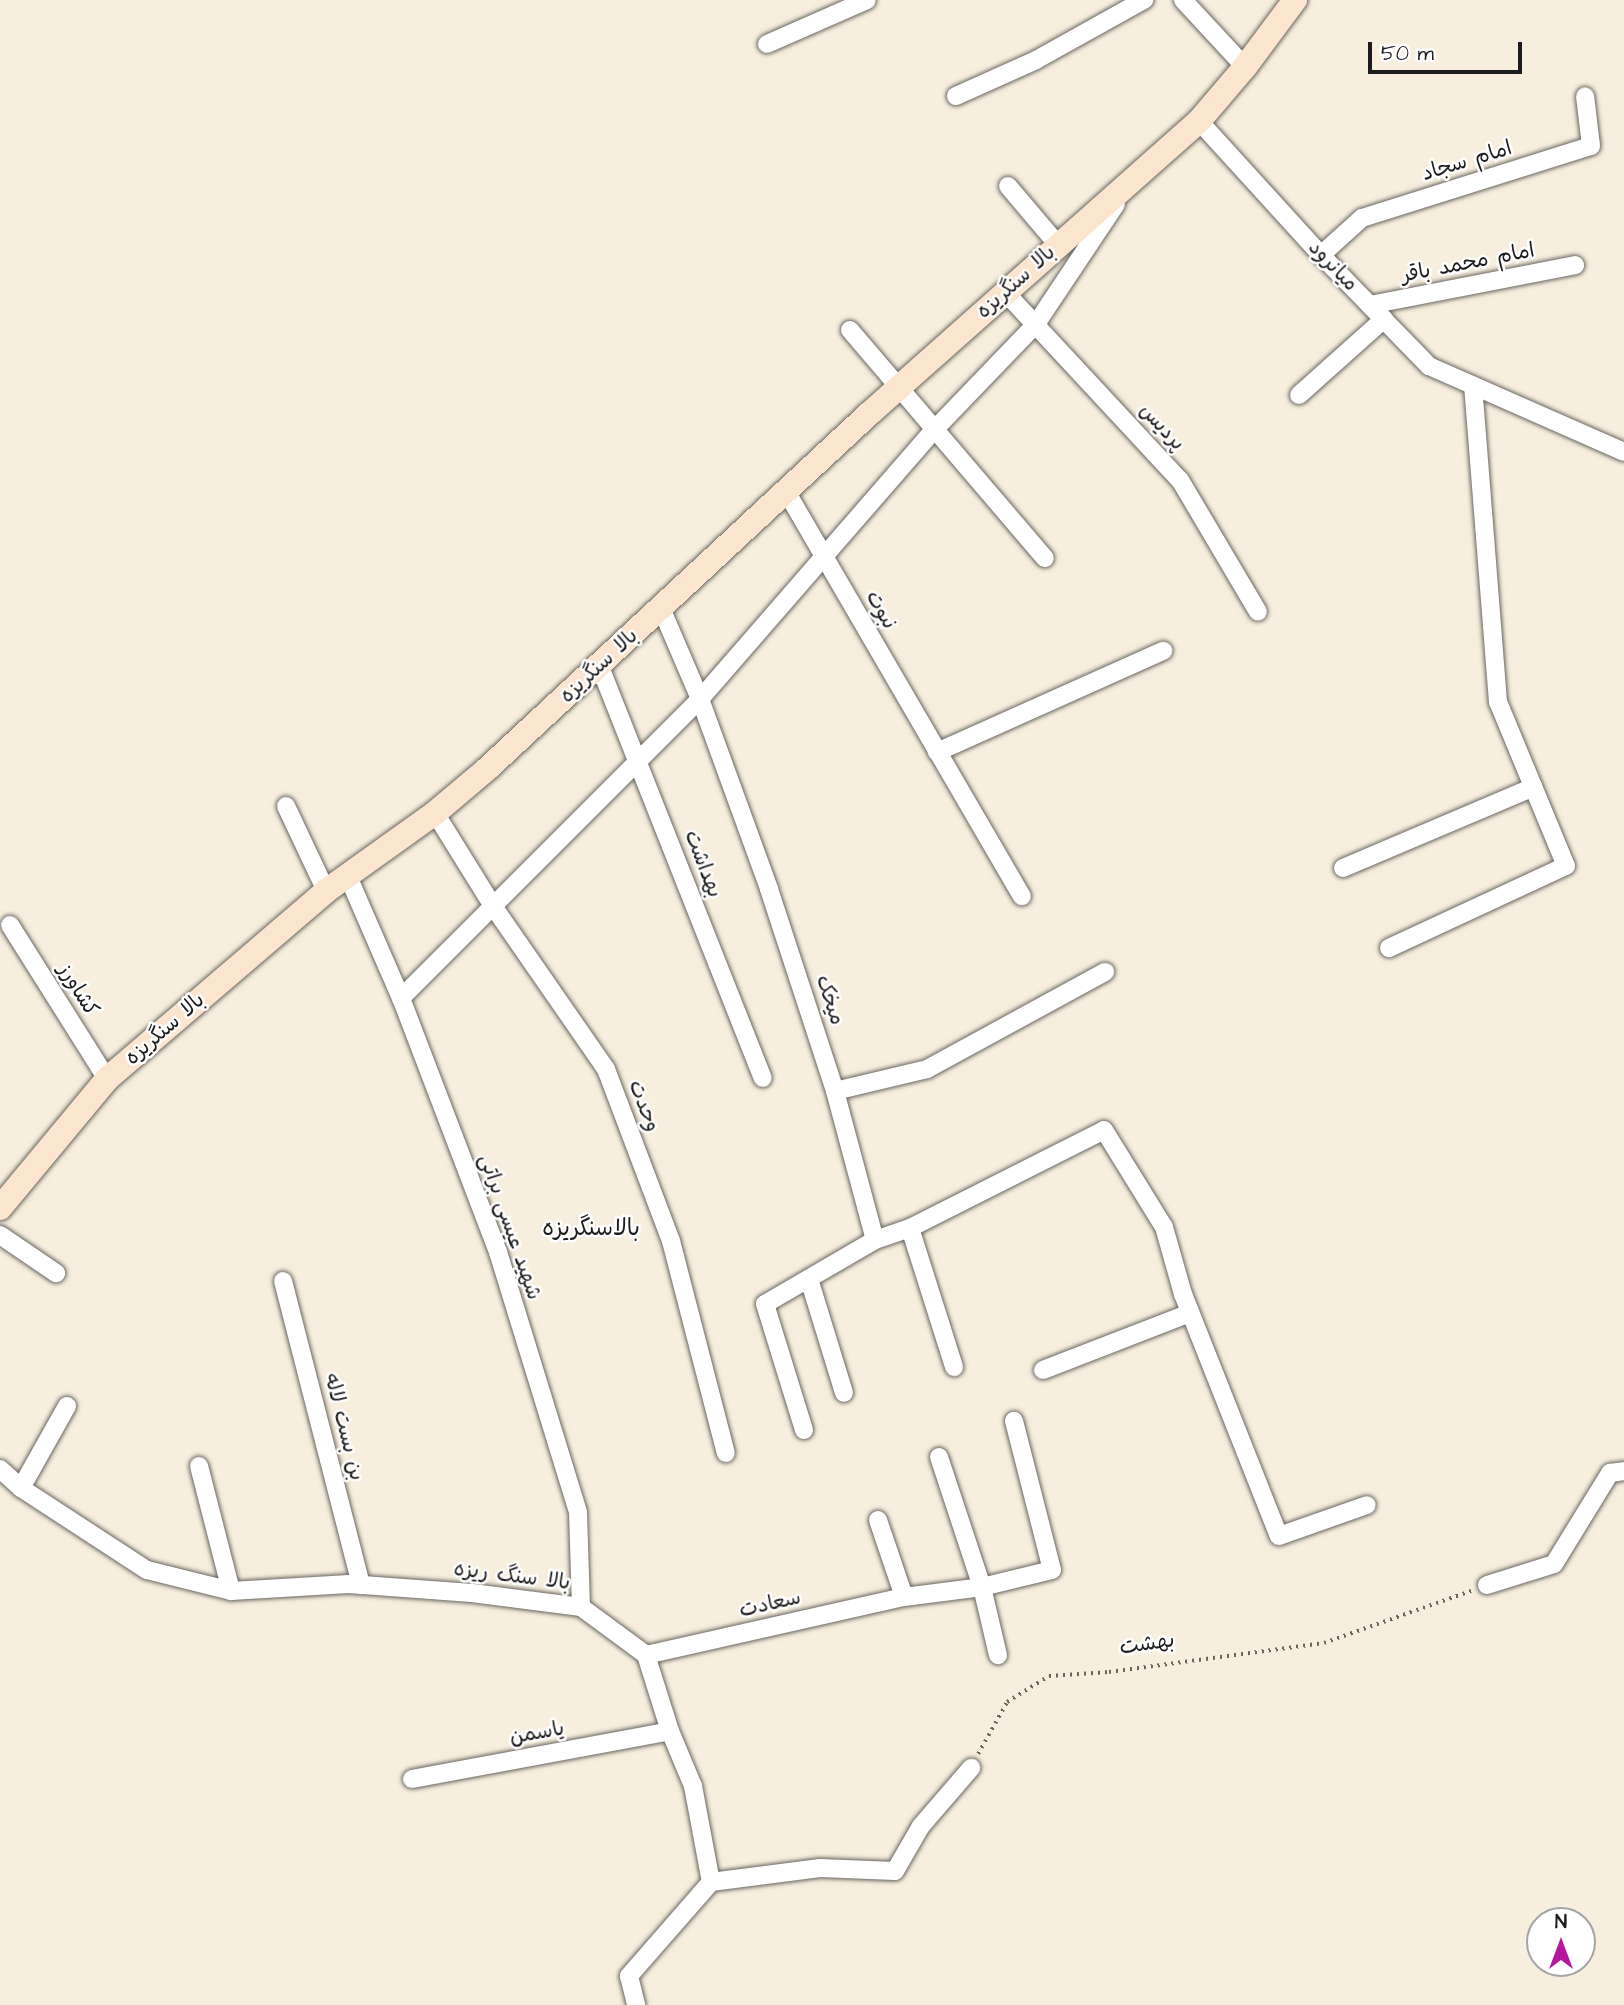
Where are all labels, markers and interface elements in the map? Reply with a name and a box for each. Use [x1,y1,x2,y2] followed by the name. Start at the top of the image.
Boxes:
[1372,28,1526,72] scale bar
[1381,39,1434,68] text: 50 m
[1419,135,1515,187] street label: امام سجاد
[1303,235,1363,297] street label: میانرود
[1399,238,1537,288] street label: امام محمد باقر
[971,240,1061,324] street label: بالا سنگریزه
[1134,398,1190,456] street label: پردیس
[860,586,902,634] street label: نبوت
[555,624,643,708] street label: بالا سنگریزه
[679,827,727,901] street label: بهداشت
[52,959,104,1021] street label: کشاورز
[810,972,850,1028] street label: میخک
[120,987,210,1071] street label: بالا سنگریزه
[623,1077,665,1135] street label: وحدت
[473,1151,547,1303] street label: شهید عیسی براتی
[542,1214,640,1242] district label: بالاسنگریزه
[319,1371,369,1483] street label: بن بست لاله
[452,1556,572,1596] street label: بالا سنگ ریزه
[737,1585,803,1623] street label: سعادت
[1118,1628,1176,1660] street label: بهشت
[508,1716,566,1750] street label: یاسمن
[1526,1907,1596,1977] north arrow
[1555,1909,1567,1936] text: N

